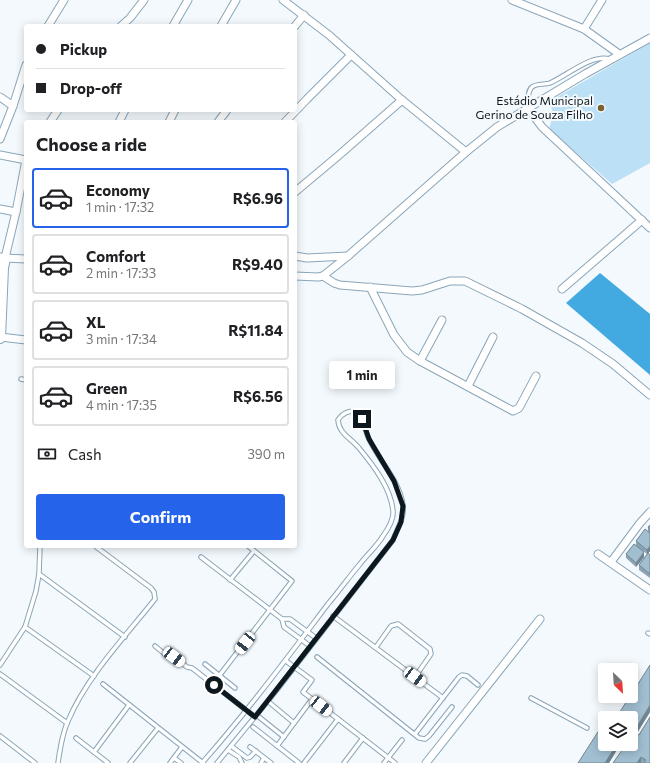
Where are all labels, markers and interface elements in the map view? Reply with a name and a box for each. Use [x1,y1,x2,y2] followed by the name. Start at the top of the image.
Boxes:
[60,40,107,58] text: Pickup
[60,79,122,97] text: Drop-off
[476,93,593,121] place label: Estádio Municipal Gerino de Souza Filho
[596,103,606,113] marker: Estádio Municipal Gerino de Souza Filho
[36,133,147,155] text: Choose a ride
[38,180,74,216] icon: car
[86,181,150,199] text: Economy
[233,189,283,207] text: R$6.96
[86,199,154,215] text: 1 min · 17:32
[38,246,74,282] icon: car
[86,247,146,265] text: Comfort
[232,255,283,273] text: R$9.40
[86,265,156,281] text: 2 min · 17:33
[38,312,74,348] icon: car
[86,313,105,331] text: XL
[228,321,283,339] text: R$11.84
[86,331,157,347] text: 3 min · 17:34
[329,361,395,389] callout: 1 min
[347,367,377,383] text: 1 min
[38,378,74,414] icon: car
[86,379,127,397] text: Green
[233,387,283,405] text: R$6.56
[86,397,157,413] text: 4 min · 17:35
[353,410,371,428] route end
[36,443,58,465] icon: cash
[68,445,102,463] text: Cash
[247,446,285,462] text: 390 m
[36,494,285,540] button: Confirm
[233,630,257,656] car
[161,645,187,669] car
[598,663,638,703] north arrow
[598,663,638,751] map controls
[402,665,428,689] car
[205,676,223,694] route start
[308,694,334,718] car
[598,711,638,751] button: layers

